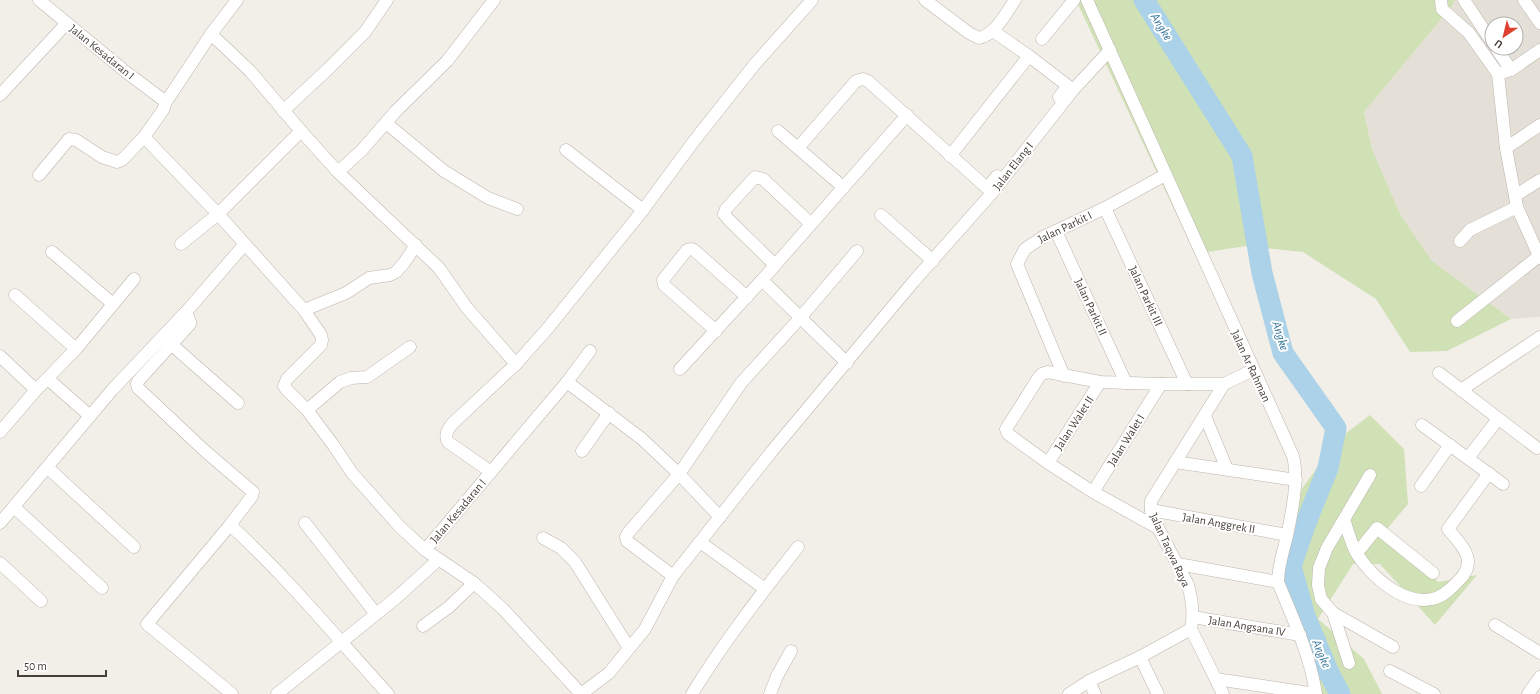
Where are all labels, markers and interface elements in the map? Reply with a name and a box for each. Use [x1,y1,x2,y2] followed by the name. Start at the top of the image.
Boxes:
[1147,10,1174,43] water label: Angke
[1484,16,1524,56] north arrow
[67,22,137,82] street label: Jalan Kesadaran I
[1493,37,1505,50] text: U
[991,140,1035,192] street label: Jalan Elang I
[1036,209,1094,245] street label: Jalan Parkit I
[1127,264,1165,328] street label: Jalan Parkit III
[1073,277,1109,337] street label: Jalan Parkit II
[1269,319,1291,352] water label: Angke
[1229,328,1273,404] street label: Jalan Ar Rahman
[1052,394,1096,452] street label: Jalan Walet II
[1105,412,1147,468] street label: Jalan Walet I
[428,477,488,545] street label: Jalan Kesadaran I
[1147,511,1193,590] street label: Jalan Taqwa Raya
[1182,511,1256,535] street label: Jalan Anggrek II
[1208,614,1287,638] street label: Jalan Angsana IV
[1309,637,1333,670] water label: Angke
[18,652,106,678] scale bar
[24,660,47,672] text: 50 m

